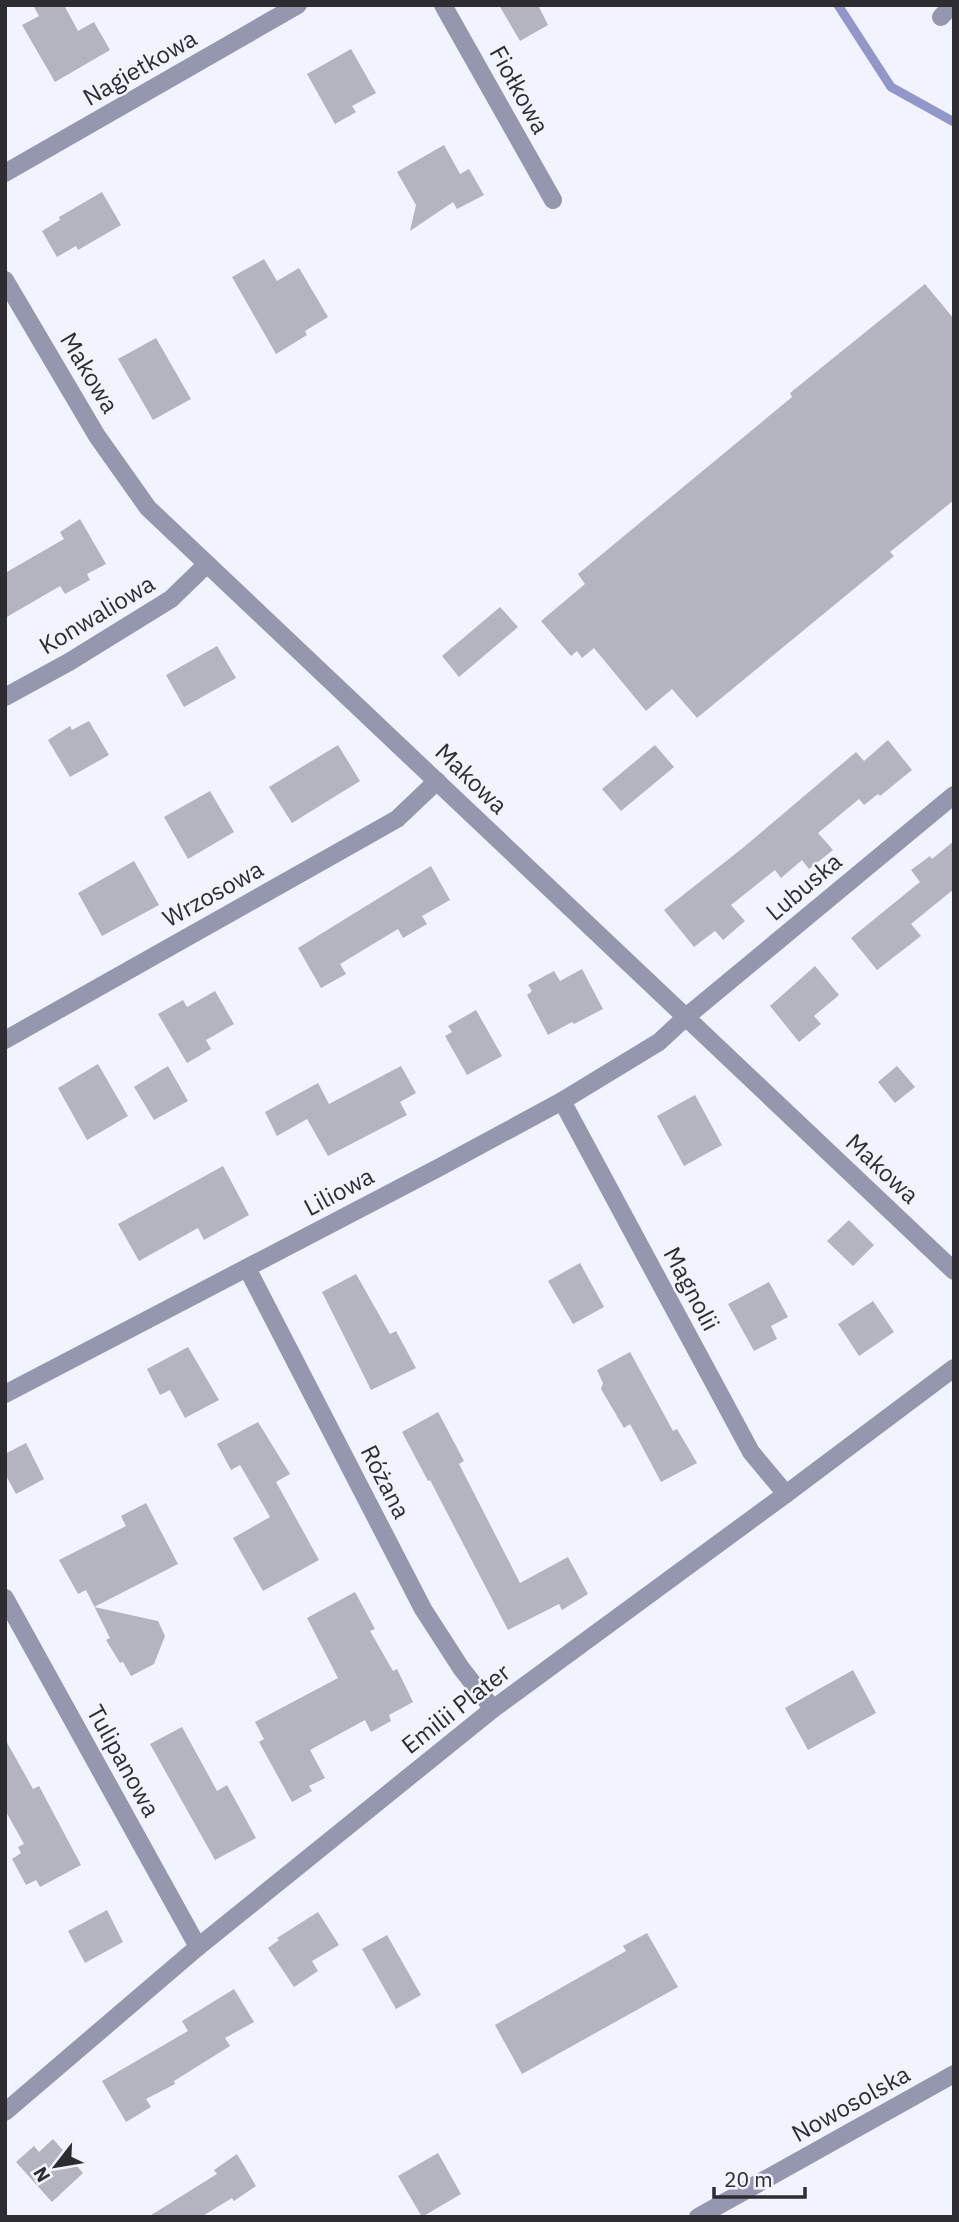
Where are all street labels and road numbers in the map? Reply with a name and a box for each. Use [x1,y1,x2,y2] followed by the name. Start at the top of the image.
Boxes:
[77,22,202,113] street label: Nagietkowa
[483,40,557,139] street label: Fiołkowa
[53,326,127,419] street label: Makowa
[33,567,160,661] street label: Konwaliowa
[429,736,515,821] street label: Makowa
[759,845,848,927] street label: Lubuska
[157,852,269,934] street label: Wrzosowa
[839,1126,926,1210] street label: Makowa
[298,1159,379,1223] street label: Liliowa
[656,1241,727,1336] street label: Magnolii
[354,1439,418,1524] street label: Różana
[395,1656,516,1761] street label: Emilii Plater
[80,1699,168,1822] street label: Tulipanowa
[786,2057,916,2149] street label: Nowosolska

